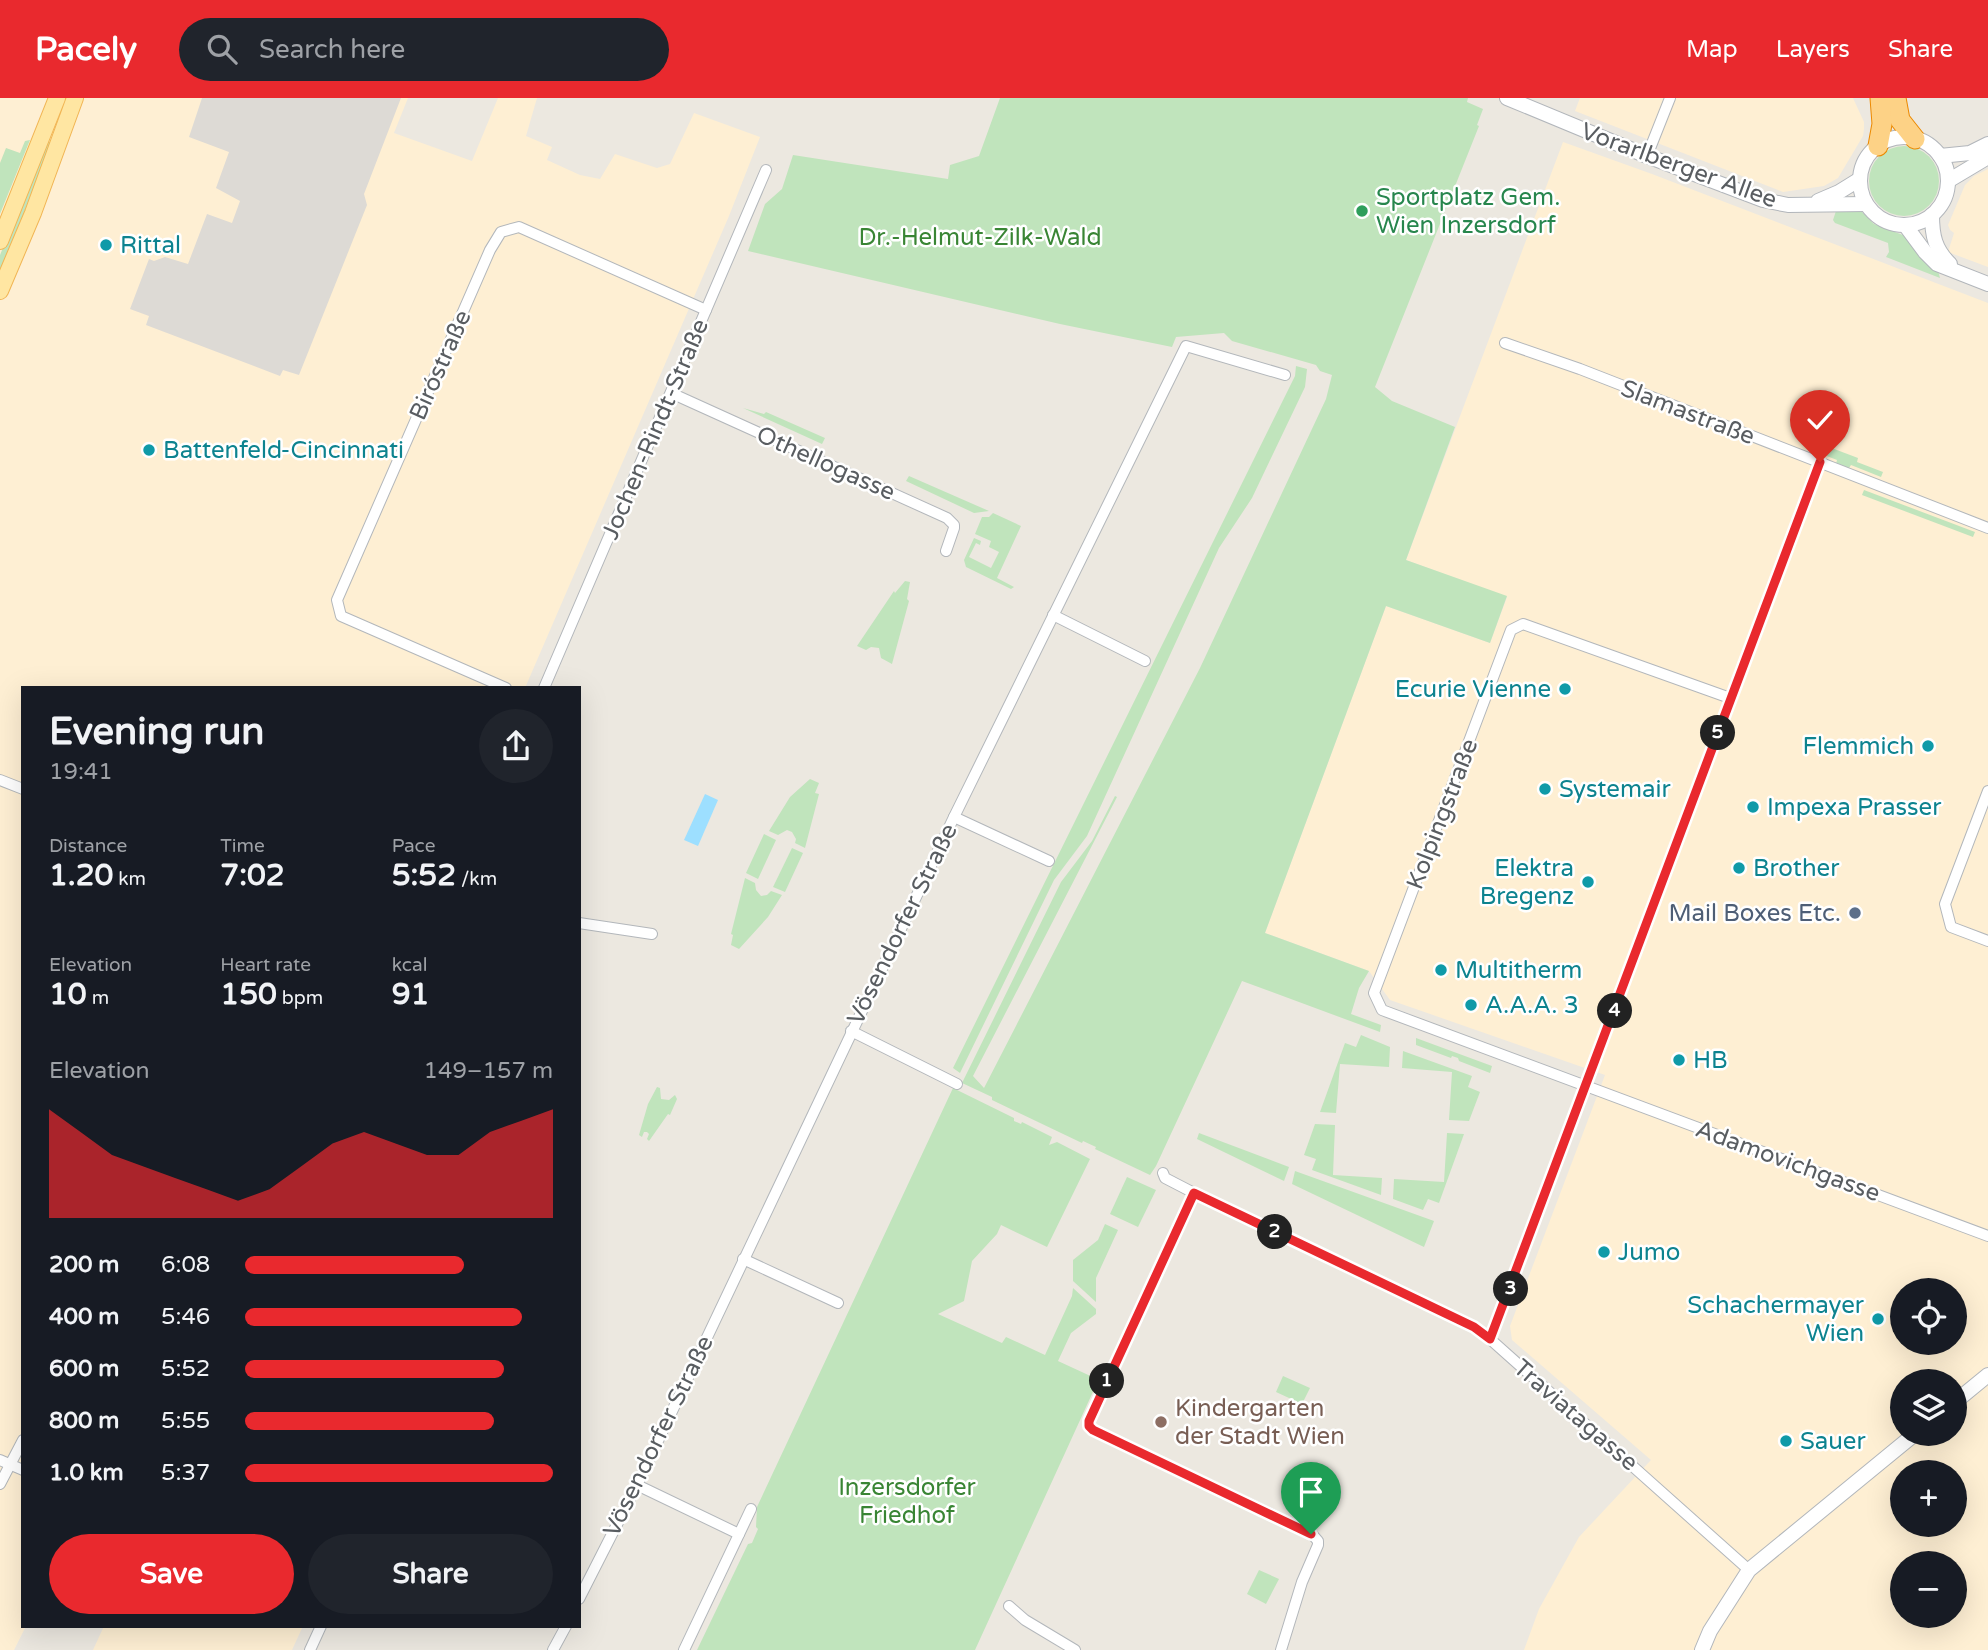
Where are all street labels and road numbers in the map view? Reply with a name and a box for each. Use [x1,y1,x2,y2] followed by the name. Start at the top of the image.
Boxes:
[1577,117,1781,214] street label: Vorarlberger Allee
[403,306,478,425] street label: Biróstraße
[596,315,715,544] street label: Jochen-Rindt-Straße
[1617,374,1759,451] street label: Slamastraße
[752,420,900,507] street label: Othellogasse
[1400,735,1484,894] street label: Kolpingstraße
[841,819,964,1030] street label: Vösendorfer Straße
[1692,1115,1884,1208] street label: Adamovichgasse
[597,1331,720,1542] street label: Vösendorfer Straße
[1507,1353,1644,1477] street label: Traviatagasse

